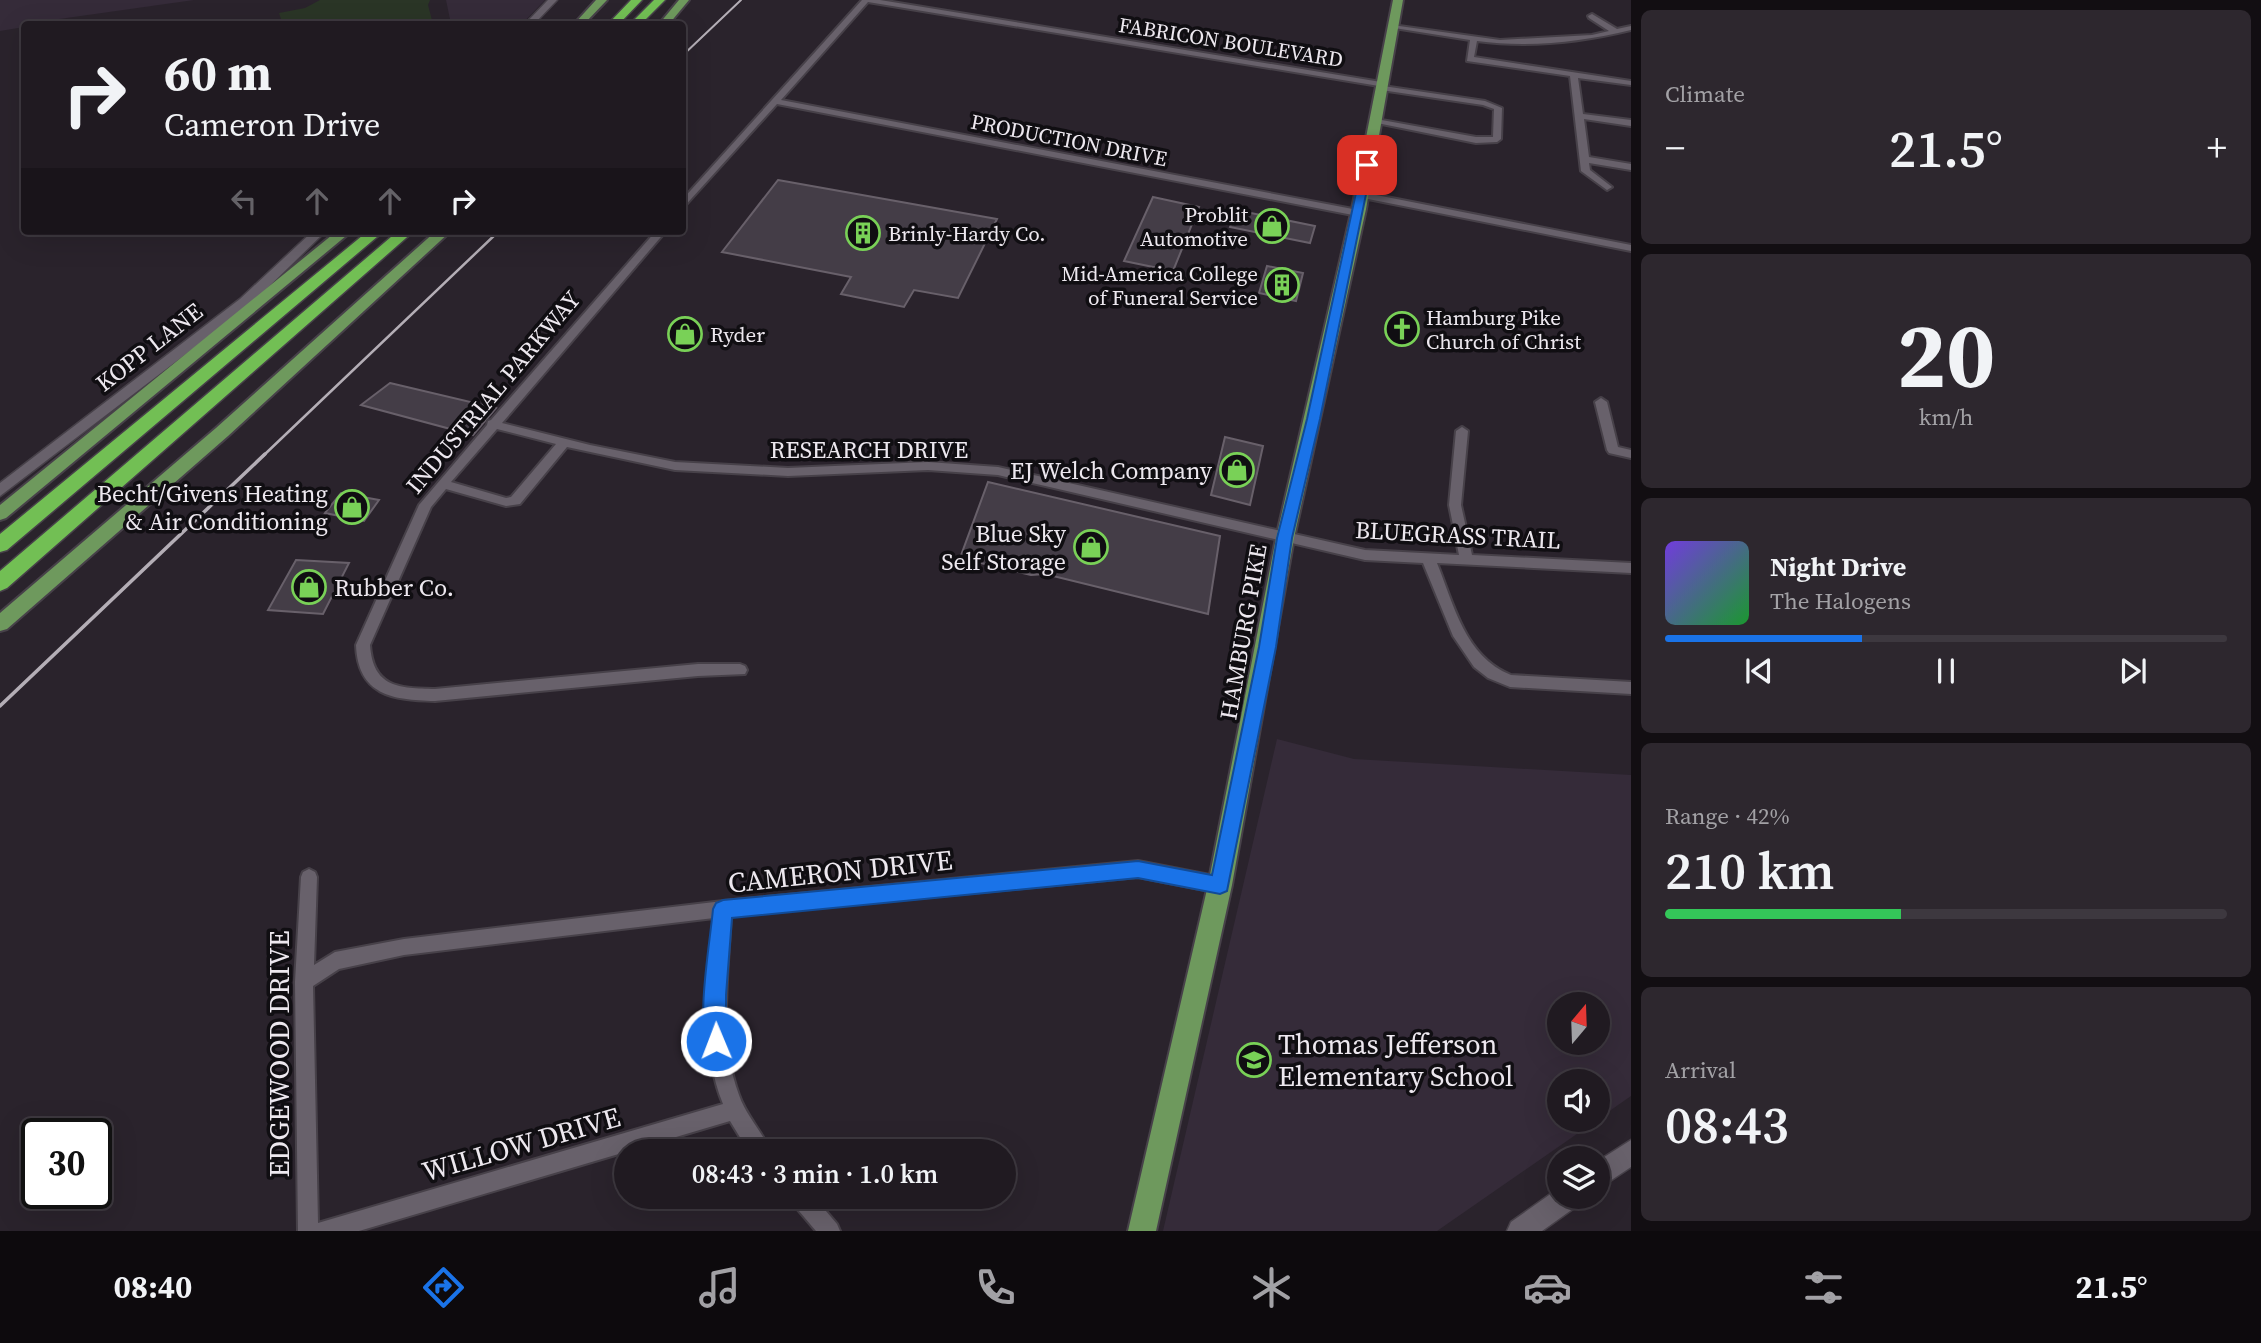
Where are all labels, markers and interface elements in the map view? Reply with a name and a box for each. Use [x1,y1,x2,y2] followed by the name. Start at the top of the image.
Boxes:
[1117,10,1345,74] street label: FABRICON BOULEVARD
[164,39,272,106] text: 60 m
[49,49,140,140] icon: right
[1665,78,1745,110] text: Climate
[164,103,380,147] text: Cameron Drive
[968,107,1170,173] street label: PRODUCTION DRIVE
[1889,113,2003,184] text: 21.5°
[1665,122,1685,174] text: −
[2207,122,2227,174] text: +
[1337,135,1397,195] pin
[1348,146,1386,184] icon: arrive
[225,182,263,220] icon: left
[298,182,336,220] icon: ahead
[371,182,409,220] icon: ahead
[444,182,482,220] icon: right
[1140,200,1248,253] place label: Problit Automotive
[1253,207,1291,245] shop icon: Problit Automotive
[844,214,882,252] building icon: Brinly-Hardy Co.
[888,219,1046,248] place label: Brinly-Hardy Co.
[1061,259,1258,312] place label: Mid-America College of Funeral Service
[1263,266,1301,304] building icon: Mid-America College of Funeral Service
[398,283,588,501] street label: INDUSTRIAL PARKWAY
[1897,293,1995,417] text: 20
[89,295,209,399] street label: KOPP LANE
[1426,303,1581,356] place label: Hamburg Pike Church of Christ
[1383,310,1421,348] church icon: Hamburg Pike Church of Christ
[666,315,704,353] shop icon: Ryder
[710,320,765,349] place label: Ryder
[1919,401,1973,433] text: km/h
[770,433,968,466] street label: RESEARCH DRIVE
[1218,451,1256,489] shop icon: EJ Welch Company
[1010,454,1213,487] place label: EJ Welch Company
[97,477,328,538] place label: Becht/Givens Heating & Air Conditioning
[333,488,371,526] shop icon: Becht/Givens Heating & Air Conditioning
[1354,513,1562,557] street label: BLUEGRASS TRAIL
[941,517,1067,578] place label: Blue Sky Self Storage
[1072,528,1110,566] shop icon: Blue Sky Self Storage
[1211,541,1275,723] street label: HAMBURG PIKE
[1770,549,1906,585] text: Night Drive
[290,568,328,606] shop icon: Rubber Co.
[334,571,454,604] place label: Rubber Co.
[1770,585,1911,617] text: The Halogens
[1740,652,1778,690] icon: previous
[1927,652,1965,690] icon: pause
[2114,652,2152,690] icon: next
[1665,800,1790,832] text: Range · 42%
[1665,835,1834,906] text: 210 km
[726,840,954,902] street label: CAMERON DRIVE
[260,930,298,1178] street label: EDGEWOOD DRIVE
[1547,992,1610,1055] north arrow
[1547,992,1610,1209] map controls
[679,1004,753,1078] position arrow
[1278,1025,1513,1095] place label: Thomas Jefferson Elementary School
[1235,1041,1273,1079] school or university icon: Thomas Jefferson Elementary School
[1665,1054,1736,1086] text: Arrival
[1547,1069,1610,1132] button: sound
[1665,1089,1789,1160] text: 08:43
[418,1098,624,1190] street label: WILLOW DRIVE
[21,1118,112,1209] speed limit sign: 30
[1547,1146,1610,1209] button: layers
[692,1156,938,1192] text: 08:43 · 3 min · 1.0 km
[419,1263,468,1312] icon: directions
[695,1263,744,1312] icon: music
[971,1263,1020,1312] icon: phone
[1247,1263,1296,1312] icon: climate
[1523,1263,1572,1312] icon: car
[1799,1263,1848,1312] icon: filters
[113,1265,192,1309] text: 08:40
[2075,1265,2148,1309] text: 21.5°

